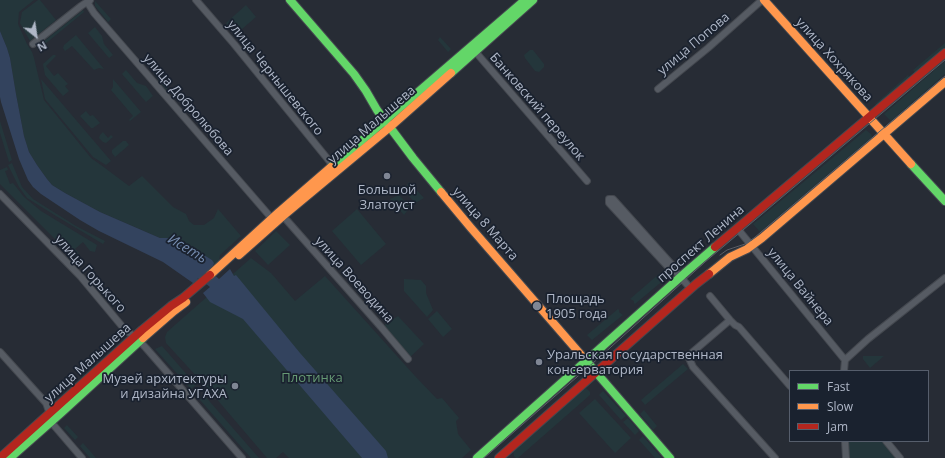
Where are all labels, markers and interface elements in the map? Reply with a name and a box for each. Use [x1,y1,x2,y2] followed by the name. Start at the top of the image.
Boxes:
[655,9,733,79] street label: улица Попова
[792,15,876,105] street label: улица Хохрякова
[16,16,56,56] north arrow
[224,17,326,139] street label: улица Чернышевского
[35,38,50,56] text: N
[486,50,588,164] street label: Банковский переулок
[140,51,236,159] street label: улица Добролюбова
[325,83,419,167] street label: улица Малышева
[382,171,392,181] marker: Большой Златоуст
[358,182,416,213] place label: Большой Златоуст
[449,184,521,264] street label: улица 8 Марта
[654,202,748,286] street label: проспект Ленина
[164,231,210,267] water label: Исеть
[51,232,129,316] street label: улица Горького
[311,234,397,326] street label: улица Воеводина
[764,245,836,329] street label: улица Вайнера
[546,291,607,322] place label: Площадь 1905 года
[531,300,543,312] marker: Площадь 1905 года
[42,320,134,406] street label: улица Малышева
[547,347,723,378] place label: Уральская государственная консерватория
[534,357,544,367] marker: Уральская государственная консерватория
[281,370,343,386] park label: Плотинка
[789,370,929,442] legend
[103,371,227,402] place label: Музей архитектуры и дизайна УГАХА
[827,378,850,395] text: Fast
[230,381,240,391] marker: Музей архитектуры и дизайна УГАХА
[827,398,853,415] text: Slow
[827,418,848,435] text: Jam

